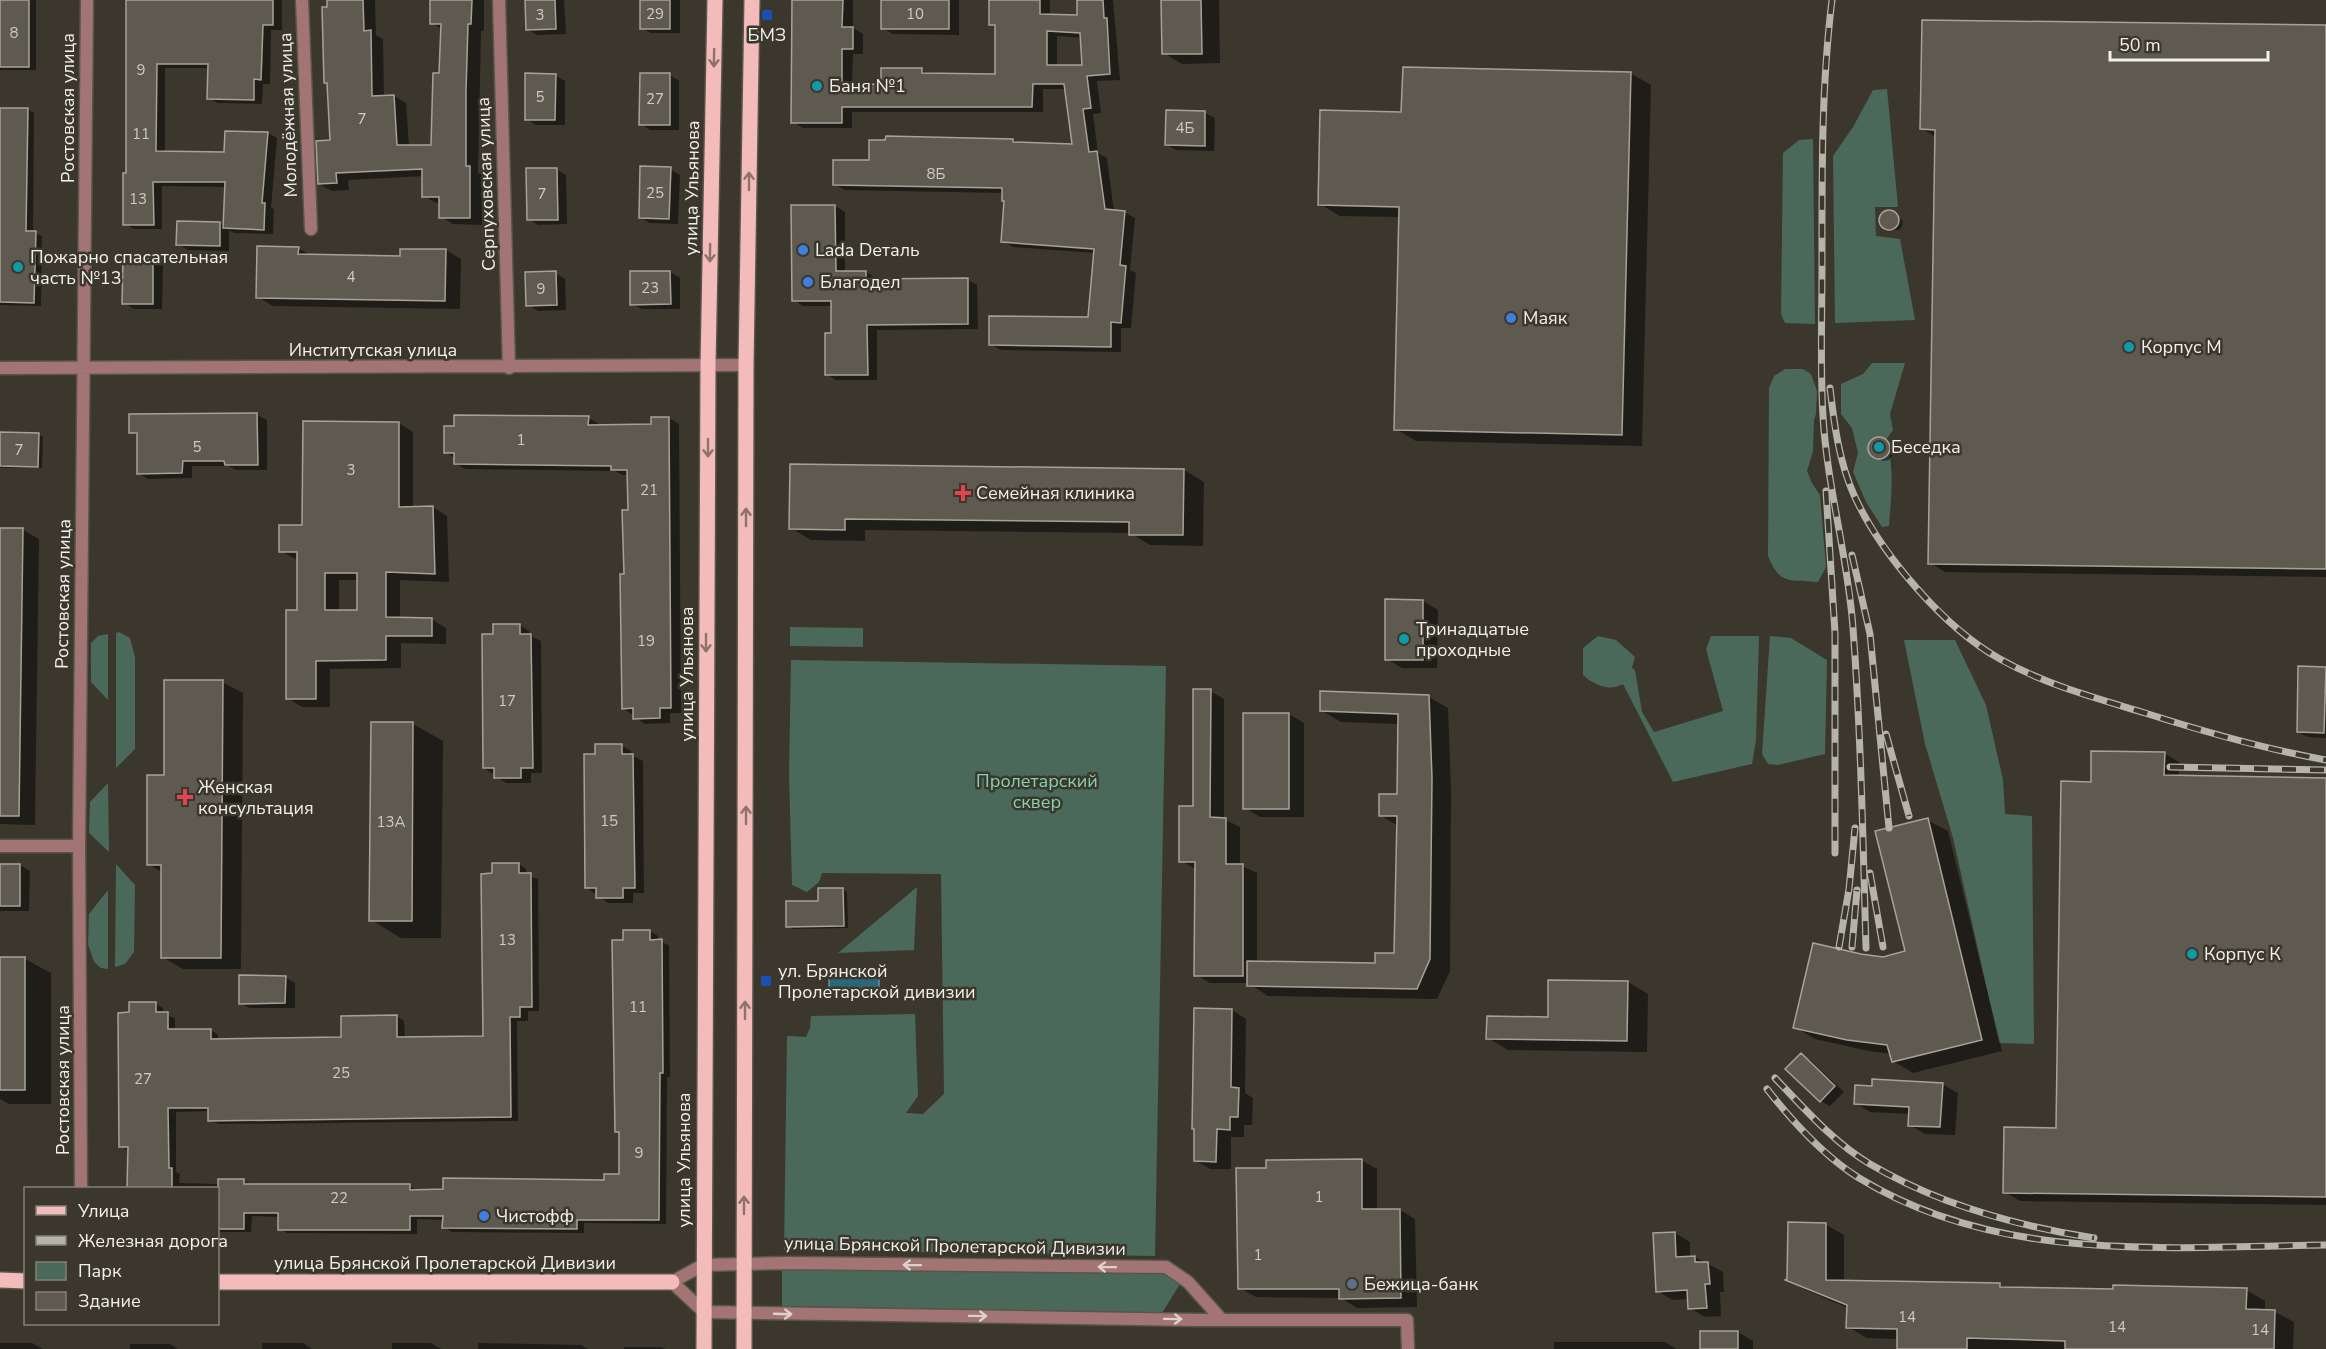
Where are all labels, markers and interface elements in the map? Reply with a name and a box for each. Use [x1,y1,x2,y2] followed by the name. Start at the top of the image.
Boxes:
[646,4,664,24] house number: 29
[906,4,924,24] house number: 10
[535,5,545,25] house number: 3
[760,8,774,22] marker: БМЗ
[9,23,19,43] house number: 8
[748,23,786,47] place label: БМЗ
[2110,24,2268,62] scale bar
[273,32,303,198] street label: Молодёжная улица
[56,33,80,183] street label: Ростовская улица
[2119,33,2161,57] text: 50 m
[708,48,720,68] one-way arrow
[136,60,146,80] house number: 9
[829,74,906,98] place label: Баня №1
[810,79,824,93] marker: Баня №1
[535,87,545,107] house number: 5
[646,89,664,109] house number: 27
[471,97,501,271] street label: Серпуховская улица
[357,109,367,129] house number: 7
[1176,118,1195,138] house number: 4Б
[679,120,705,256] street label: улица Ульянова
[132,124,150,144] house number: 11
[927,164,946,184] house number: 8Б
[743,171,755,191] one-way arrow
[646,183,664,203] house number: 25
[537,184,547,204] house number: 7
[129,189,147,209] house number: 13
[815,238,920,262] place label: Lada Dеталь
[704,243,716,263] one-way arrow
[796,243,810,257] marker: Lada Dеталь
[30,245,228,290] place label: Пожарно спасательная часть №13
[11,260,25,274] marker: Пожарно спасательная часть №13
[346,267,356,287] house number: 4
[820,270,901,294] place label: Благодел
[801,275,815,289] marker: Благодел
[641,278,659,298] house number: 23
[536,279,546,299] house number: 9
[1523,306,1568,330] place label: Маяк
[1504,311,1518,325] marker: Маяк
[2141,335,2222,359] place label: Корпус М
[289,338,457,362] street label: Институтская улица
[2122,340,2136,354] marker: Корпус М
[516,430,526,450] house number: 1
[1891,435,1961,459] place label: Беседка
[192,437,202,457] house number: 5
[702,438,714,458] one-way arrow
[14,440,24,460] house number: 7
[1872,440,1886,454] marker: Беседка
[346,460,356,480] house number: 3
[640,480,658,500] house number: 21
[976,481,1135,505] place label: Семейная клиника
[954,484,972,502] marker: Семейная клиника
[741,508,752,528] one-way arrow
[50,519,76,669] street label: Ростовская улица
[675,606,699,742] street label: улица Ульянова
[1416,617,1529,662] place label: Тринадцатые проходные
[637,631,655,651] house number: 19
[1397,632,1411,646] marker: Тринадцатые проходные
[701,633,712,653] one-way arrow
[498,691,516,711] house number: 17
[976,769,1098,814] park label: Пролетарский сквер
[198,775,314,820] place label: Женская консультация
[176,788,194,806] marker: Женская консультация
[740,806,752,826] one-way arrow
[600,811,618,831] house number: 15
[377,812,406,832] house number: 13А
[498,930,516,950] house number: 13
[2204,942,2281,966] place label: Корпус К
[2185,947,2199,961] marker: Корпус К
[778,959,976,1004] place label: ул. Брянской Пролетарской дивизии
[759,974,773,988] marker: ул. Брянской Пролетарской дивизии
[629,997,647,1017] house number: 11
[739,1001,751,1021] one-way arrow
[51,1005,75,1155] street label: Ростовская улица
[332,1063,350,1083] house number: 25
[134,1069,152,1089] house number: 27
[672,1092,696,1228] street label: улица Ульянова
[634,1143,644,1163] house number: 9
[24,1187,219,1325] legend
[1314,1187,1324,1207] house number: 1
[330,1188,348,1208] house number: 22
[738,1196,750,1216] one-way arrow
[77,1199,129,1223] text: Улица
[496,1204,574,1228] place label: Чистофф
[477,1209,491,1223] marker: Чистофф
[78,1229,228,1253] text: Железная дорога
[784,1231,1126,1261] street label: улица Брянской Пролетарской Дивизии
[1253,1245,1263,1265] house number: 1
[274,1251,616,1275] street label: улица Брянской Пролетарской Дивизии
[78,1259,122,1283] text: Парк
[903,1259,923,1270] one-way arrow
[1098,1261,1118,1273] one-way arrow
[1364,1272,1479,1296] place label: Бежица-банк
[1345,1277,1359,1291] marker: Бежица-банк
[78,1289,141,1313] text: Здание
[1898,1307,1916,1327] house number: 14
[773,1308,793,1320] one-way arrow
[968,1310,988,1322] one-way arrow
[1163,1313,1183,1325] one-way arrow
[2108,1317,2126,1337] house number: 14
[2251,1320,2269,1340] house number: 14

